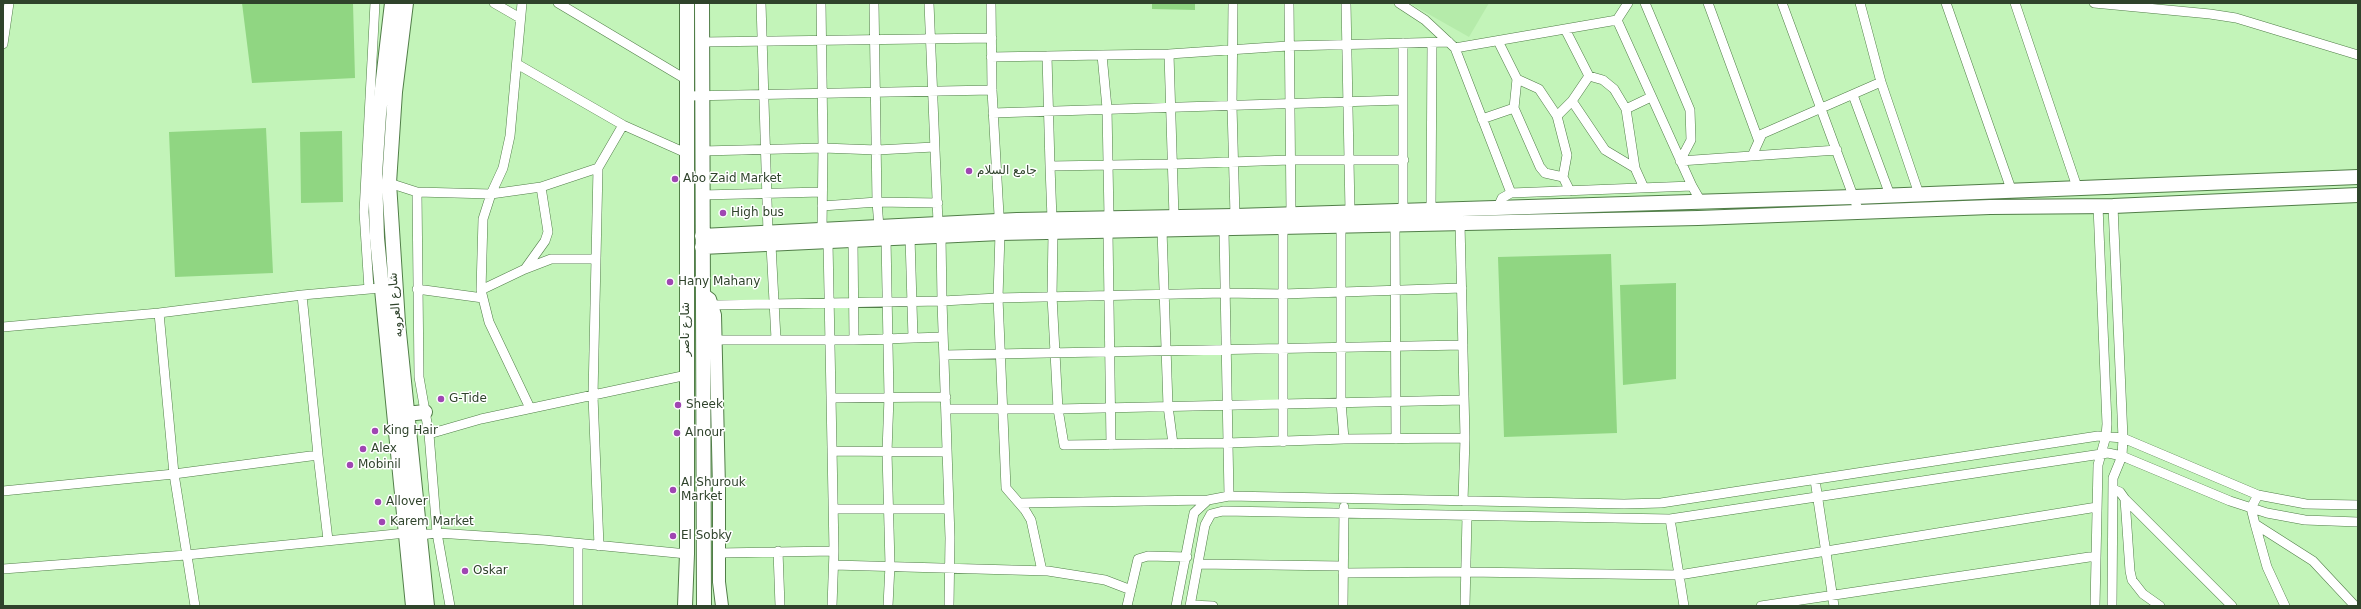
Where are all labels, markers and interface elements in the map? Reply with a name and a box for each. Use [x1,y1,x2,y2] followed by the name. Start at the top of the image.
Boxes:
[977,164,1037,178] place label: جامع السلام
[964,166,974,176] marker: جامع السلام
[683,172,782,186] place label: Abo Zaid Market
[670,174,680,184] marker: Abo Zaid Market
[731,206,784,220] place label: High bus
[718,208,728,218] marker: High bus
[386,272,406,338] street label: شارع العروبه
[678,275,760,289] place label: Hany Mahany
[665,277,675,287] marker: Hany Mahany
[679,302,693,356] street label: شارع ناصر
[449,392,487,406] place label: G-Tide
[436,394,446,404] marker: G-Tide
[686,398,723,412] place label: Sheek
[673,400,683,410] marker: Sheek
[383,424,438,438] place label: King Hair
[370,426,380,436] marker: King Hair
[685,426,724,440] place label: Alnour
[672,428,682,438] marker: Alnour
[371,442,397,456] place label: Alex
[358,444,368,454] marker: Alex
[358,458,401,472] place label: Mobinil
[345,460,355,470] marker: Mobinil
[681,476,746,504] place label: Al Shurouk Market
[668,485,678,495] marker: Al Shurouk Market
[386,495,428,509] place label: Allover
[373,497,383,507] marker: Allover
[390,515,474,529] place label: Karem Market
[377,517,387,527] marker: Karem Market
[681,529,732,543] place label: El Sobky
[668,531,678,541] marker: El Sobky
[473,564,508,578] place label: Oskar
[460,566,470,576] marker: Oskar

